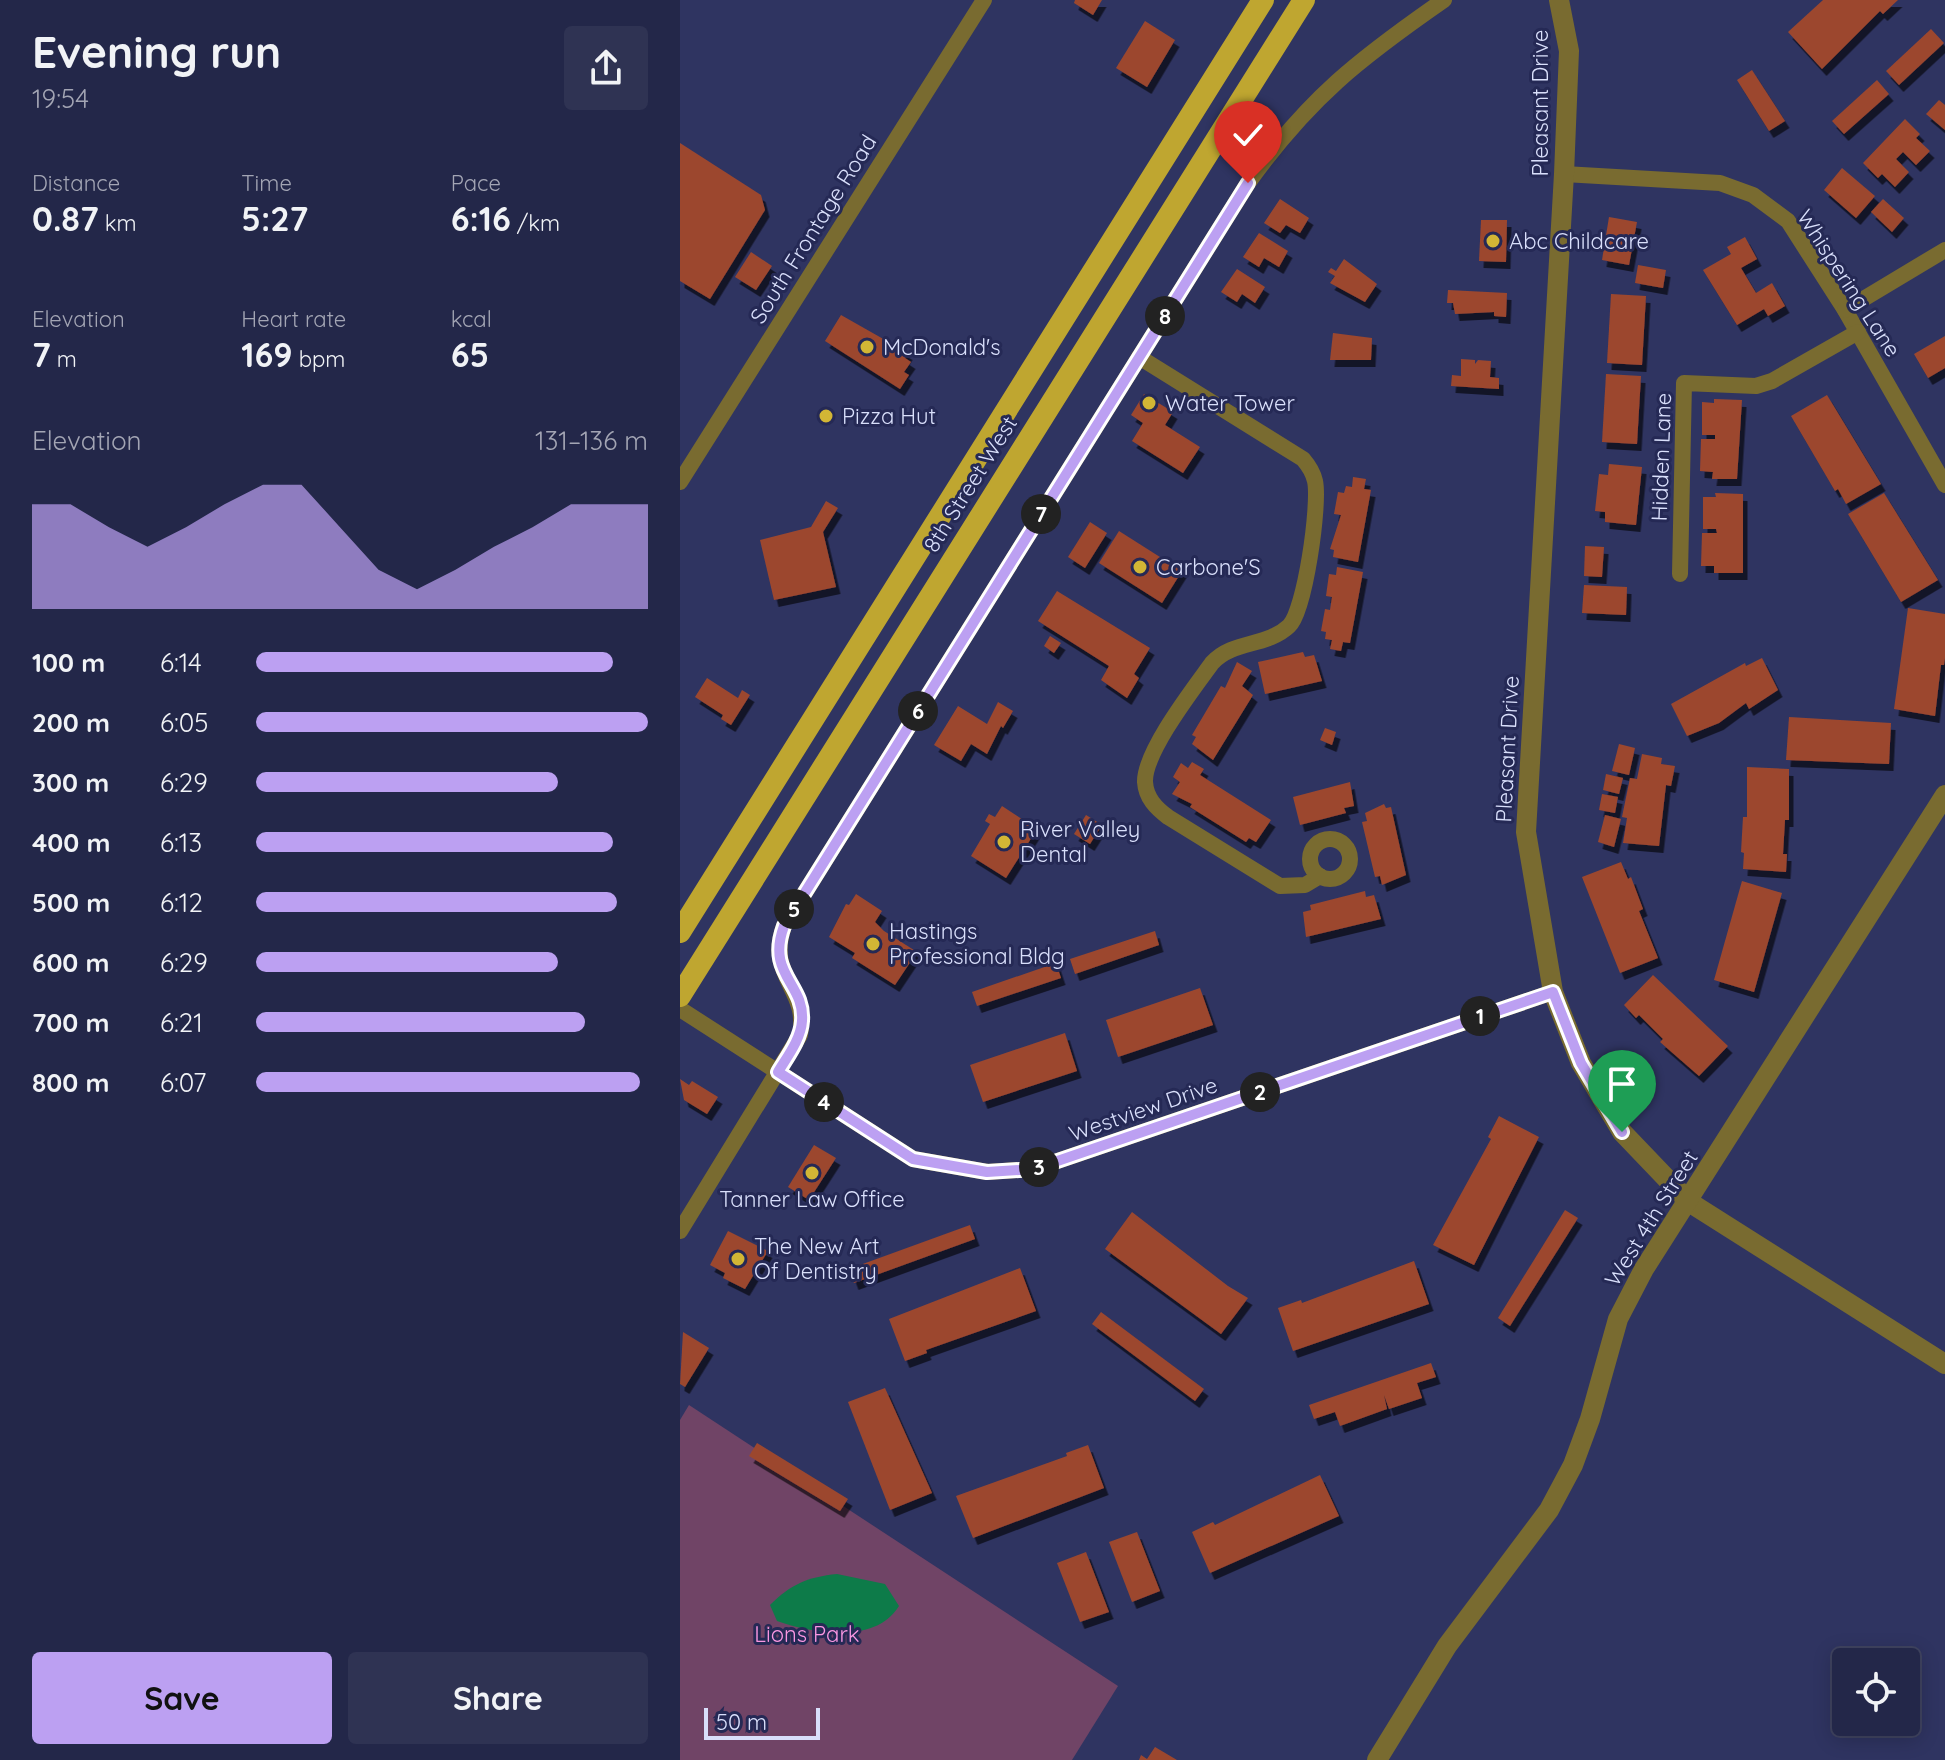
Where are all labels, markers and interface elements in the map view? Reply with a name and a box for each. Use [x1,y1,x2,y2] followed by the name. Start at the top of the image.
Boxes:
[32,24,281,79] text: Evening run
[564,26,648,110] button: share
[1526,30,1554,176] street label: Pleasant Drive
[32,82,89,115] text: 19:54
[1214,101,1282,183] pin
[1226,113,1270,157] icon: check
[744,129,882,329] street label: South Frontage Road
[32,169,120,197] text: Distance
[241,169,292,197] text: Time
[451,169,501,197] text: Pace
[32,197,99,240] text: 0.87
[241,197,308,240] text: 5:27
[451,197,511,240] text: 6:16
[1791,204,1907,362] street label: Whispering Lane
[99,209,136,237] text: km
[511,209,560,237] text: /km
[1509,227,1649,255] place label: Abc Childcare
[1484,232,1502,250] marker: Abc Childcare
[1145,296,1185,336] pin: 8
[1159,302,1171,330] text: 8
[32,305,125,333] text: Elevation
[241,305,346,333] text: Heart rate
[451,305,492,333] text: kcal
[32,333,51,376] text: 7
[241,333,293,376] text: 169
[451,333,489,376] text: 65
[883,333,1001,361] place label: McDonald's
[858,338,876,356] marker: McDonald's
[51,345,77,373] text: m
[293,345,345,373] text: bpm
[1165,389,1296,417] place label: Water Tower
[1645,392,1677,522] street label: Hidden Lane
[1140,394,1158,412] marker: Water Tower
[842,402,936,430] place label: Pizza Hut
[817,407,835,425] marker: Pizza Hut
[917,411,1023,557] street label: 8th Street West
[32,424,142,457] text: Elevation
[535,424,648,457] text: 131–136 m
[1021,494,1061,534] pin: 7
[1035,500,1047,528] text: 7
[1156,553,1261,581] place label: Carbone'S
[1131,558,1149,576] marker: Carbone'S
[32,646,105,679] text: 100 m
[160,646,202,679] text: 6:14
[1489,675,1525,823] street label: Pleasant Drive
[898,691,938,731] pin: 6
[912,697,924,725] text: 6
[32,706,110,739] text: 200 m
[160,706,209,739] text: 6:05
[32,766,109,799] text: 300 m
[160,766,208,799] text: 6:29
[1020,815,1140,868] place label: River Valley Dental
[32,826,110,859] text: 400 m
[160,826,202,859] text: 6:13
[995,833,1013,851] marker: River Valley Dental
[32,886,110,919] text: 500 m
[160,886,203,919] text: 6:12
[774,889,814,929] pin: 5
[788,895,800,923] text: 5
[889,917,1065,970] place label: Hastings Professional Bldg
[864,935,882,953] marker: Hastings Professional Bldg
[32,946,110,979] text: 600 m
[160,946,208,979] text: 6:29
[1460,996,1500,1036] pin: 1
[1476,1002,1484,1030] text: 1
[32,1006,109,1039] text: 700 m
[160,1006,203,1039] text: 6:21
[1588,1050,1656,1132] pin
[1600,1062,1644,1106] icon: arrive
[32,1066,109,1099] text: 800 m
[160,1066,206,1099] text: 6:07
[1065,1070,1221,1148] street label: Westview Drive
[1240,1072,1280,1112] pin: 2
[1254,1078,1266,1106] text: 2
[804,1082,844,1122] pin: 4
[818,1088,830,1116] text: 4
[1598,1145,1704,1291] street label: West 4th Street
[1019,1147,1059,1187] pin: 3
[1033,1153,1045,1181] text: 3
[803,1164,821,1182] marker: Tanner Law Office
[719,1185,905,1213] place label: Tanner Law Office
[754,1232,879,1285] place label: The New Art Of Dentistry
[729,1250,747,1268] marker: The New Art Of Dentistry
[754,1620,860,1648] park label: Lions Park
[1832,1648,1920,1736] map controls
[1832,1648,1920,1736] button: locate
[32,1652,332,1744] button: Save
[348,1652,648,1744] button: Share
[704,1704,820,1740] scale bar
[716,1708,767,1736] text: 50 m

